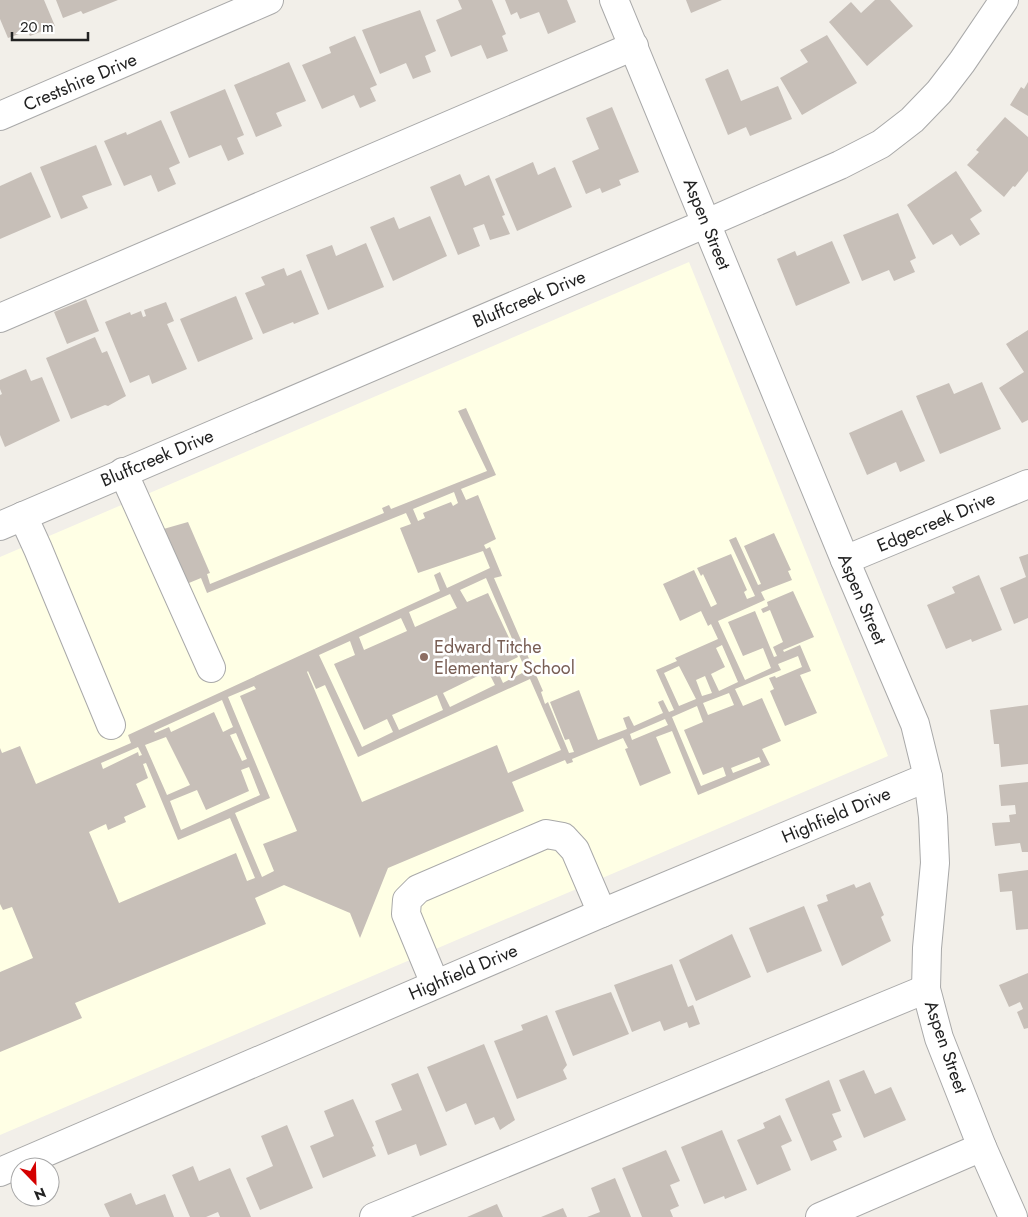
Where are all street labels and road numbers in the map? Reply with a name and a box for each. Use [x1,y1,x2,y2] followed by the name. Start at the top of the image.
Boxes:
[19,46,141,118] street label: Crestshire Drive
[677,174,737,274] street label: Aspen Street
[469,264,589,334] street label: Bluffcreek Drive
[97,423,217,493] street label: Bluffcreek Drive
[873,485,999,559] street label: Edgecreek Drive
[831,550,893,649] street label: Aspen Street
[777,780,895,850] street label: Highfield Drive
[404,937,522,1007] street label: Highfield Drive
[918,997,974,1097] street label: Aspen Street

